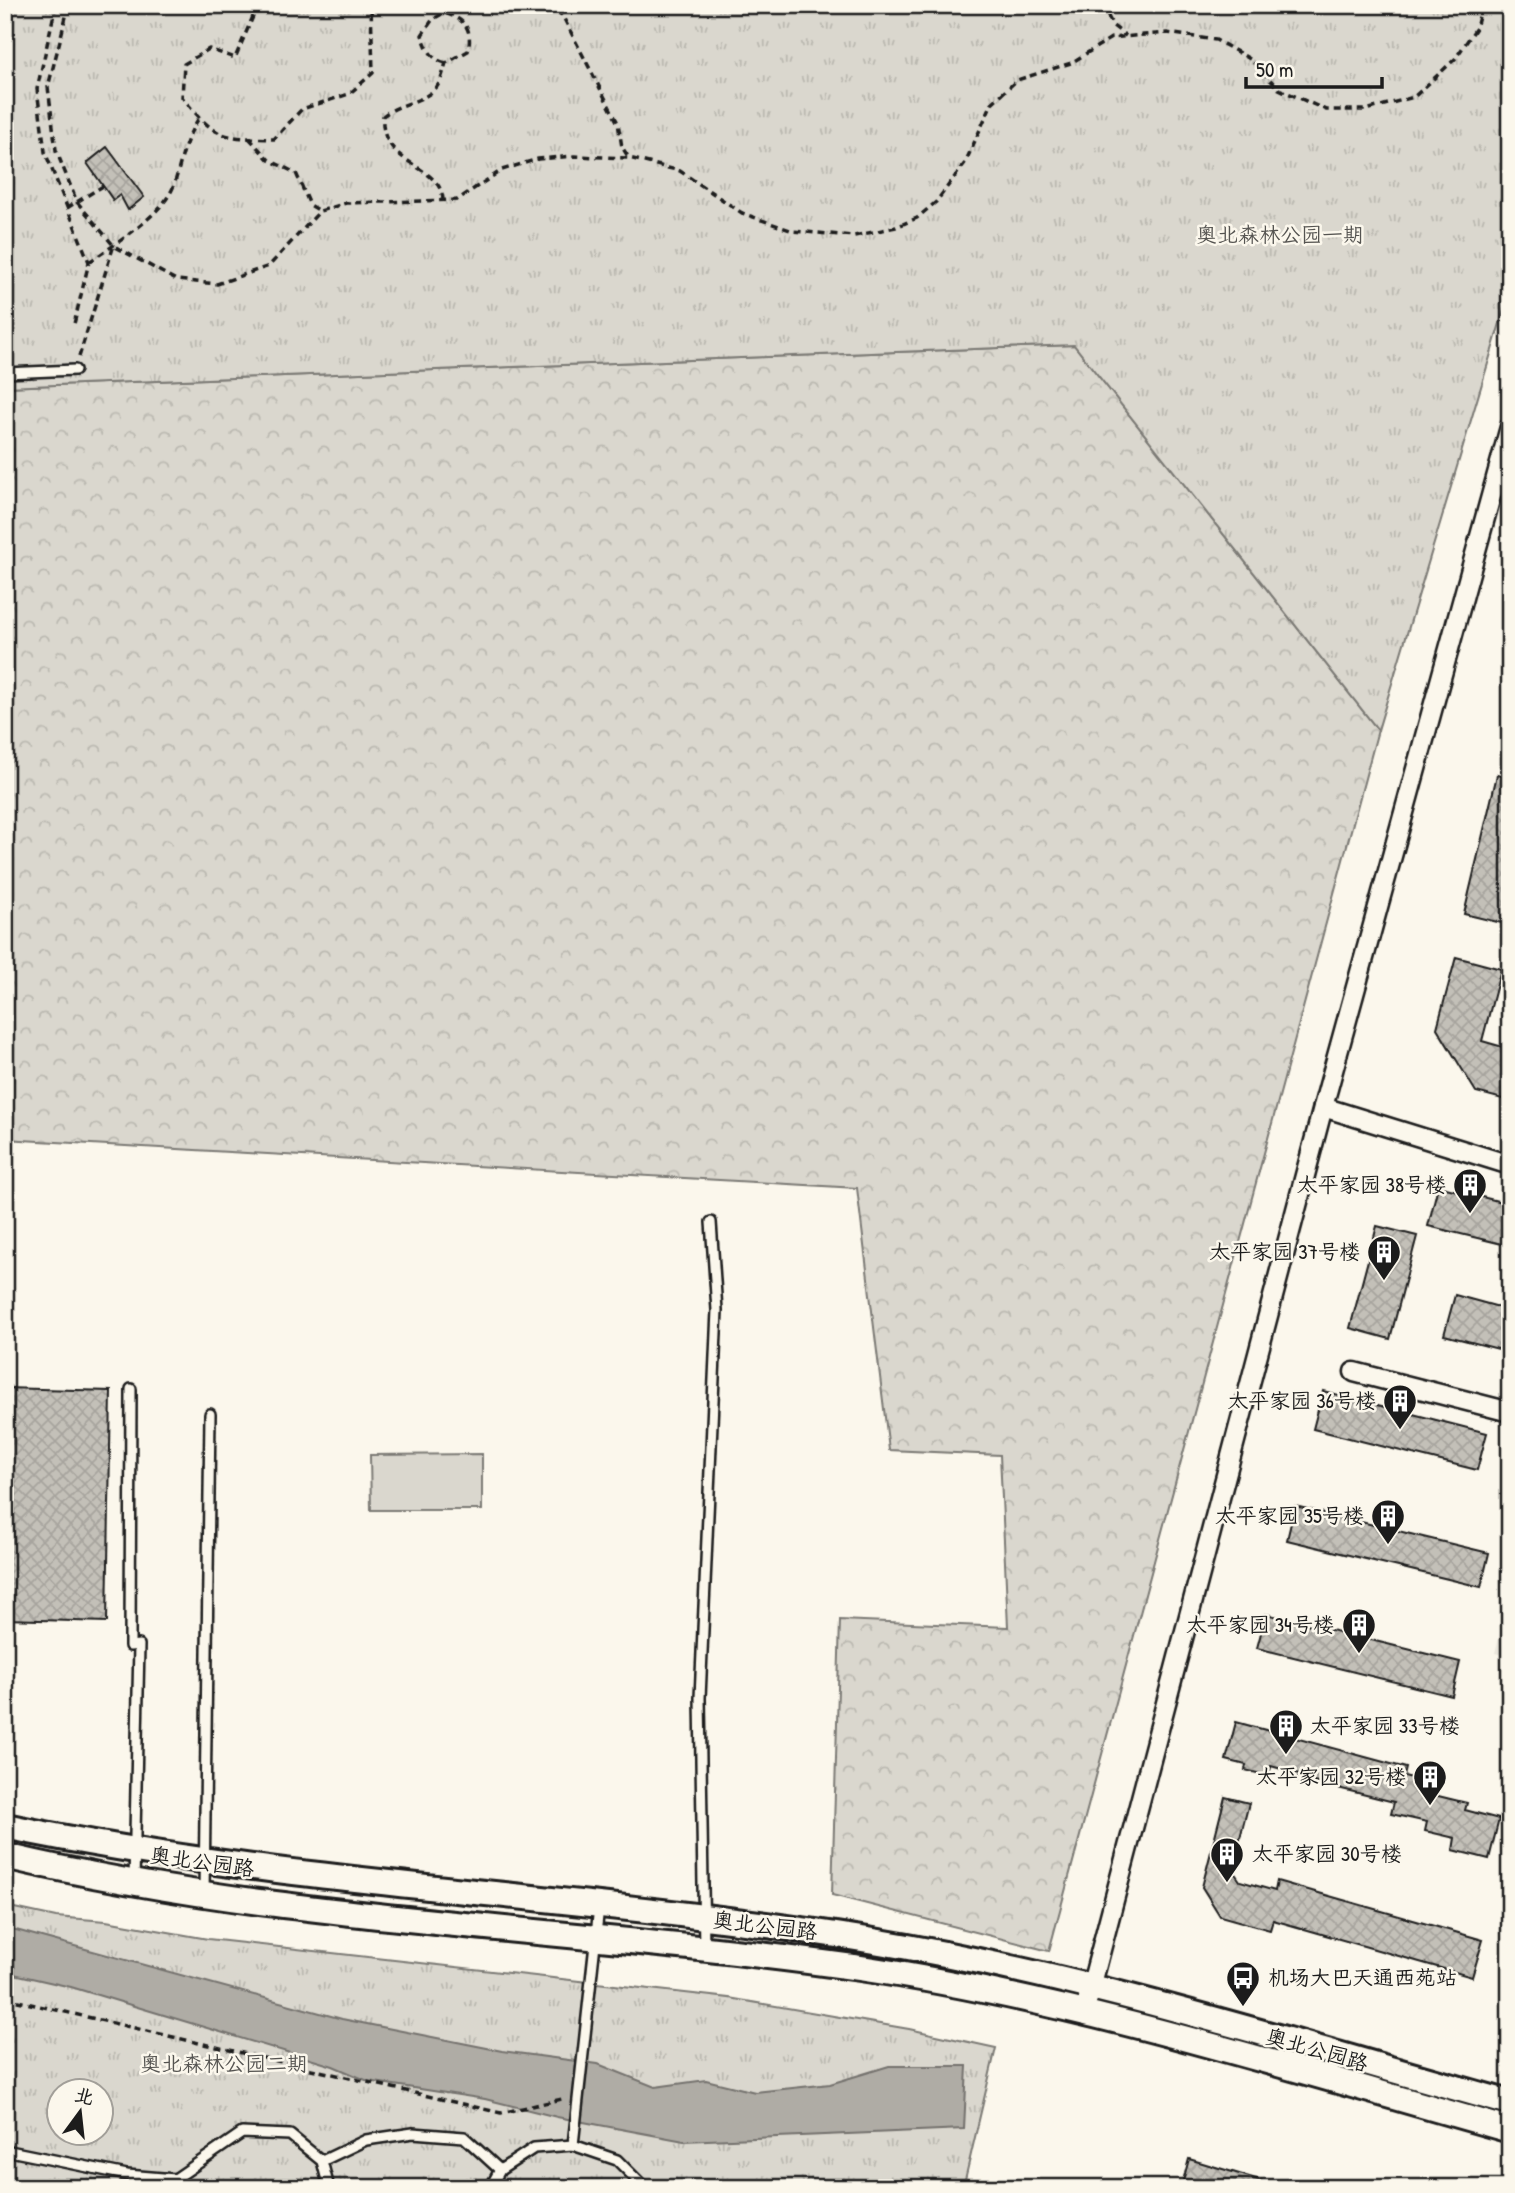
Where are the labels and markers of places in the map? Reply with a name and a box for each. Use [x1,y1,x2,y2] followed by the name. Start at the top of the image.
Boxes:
[1451,1166,1489,1215] building icon: 太平家园 38号楼
[1297,1170,1446,1199] place label: 太平家园 38号楼
[1365,1233,1403,1282] building icon: 太平家园 37号楼
[1209,1237,1360,1266] place label: 太平家园 37号楼
[1381,1382,1419,1431] building icon: 太平家园 36号楼
[1227,1386,1376,1415] place label: 太平家园 36号楼
[1369,1497,1407,1546] building icon: 太平家园 35号楼
[1215,1501,1364,1530] place label: 太平家园 35号楼
[1340,1606,1378,1655] building icon: 太平家园 34号楼
[1186,1610,1334,1639] place label: 太平家园 34号楼
[1267,1707,1305,1756] building icon: 太平家园 33号楼
[1310,1711,1460,1740] place label: 太平家园 33号楼
[1411,1758,1449,1807] building icon: 太平家园 32号楼
[1256,1762,1406,1791] place label: 太平家园 32号楼
[1208,1835,1246,1884] building icon: 太平家园 30号楼
[1252,1839,1402,1868] place label: 太平家园 30号楼
[1224,1959,1262,2008] bus stop icon: 机场大巴天通西苑站
[1268,1963,1457,1992] place label: 机场大巴天通西苑站

